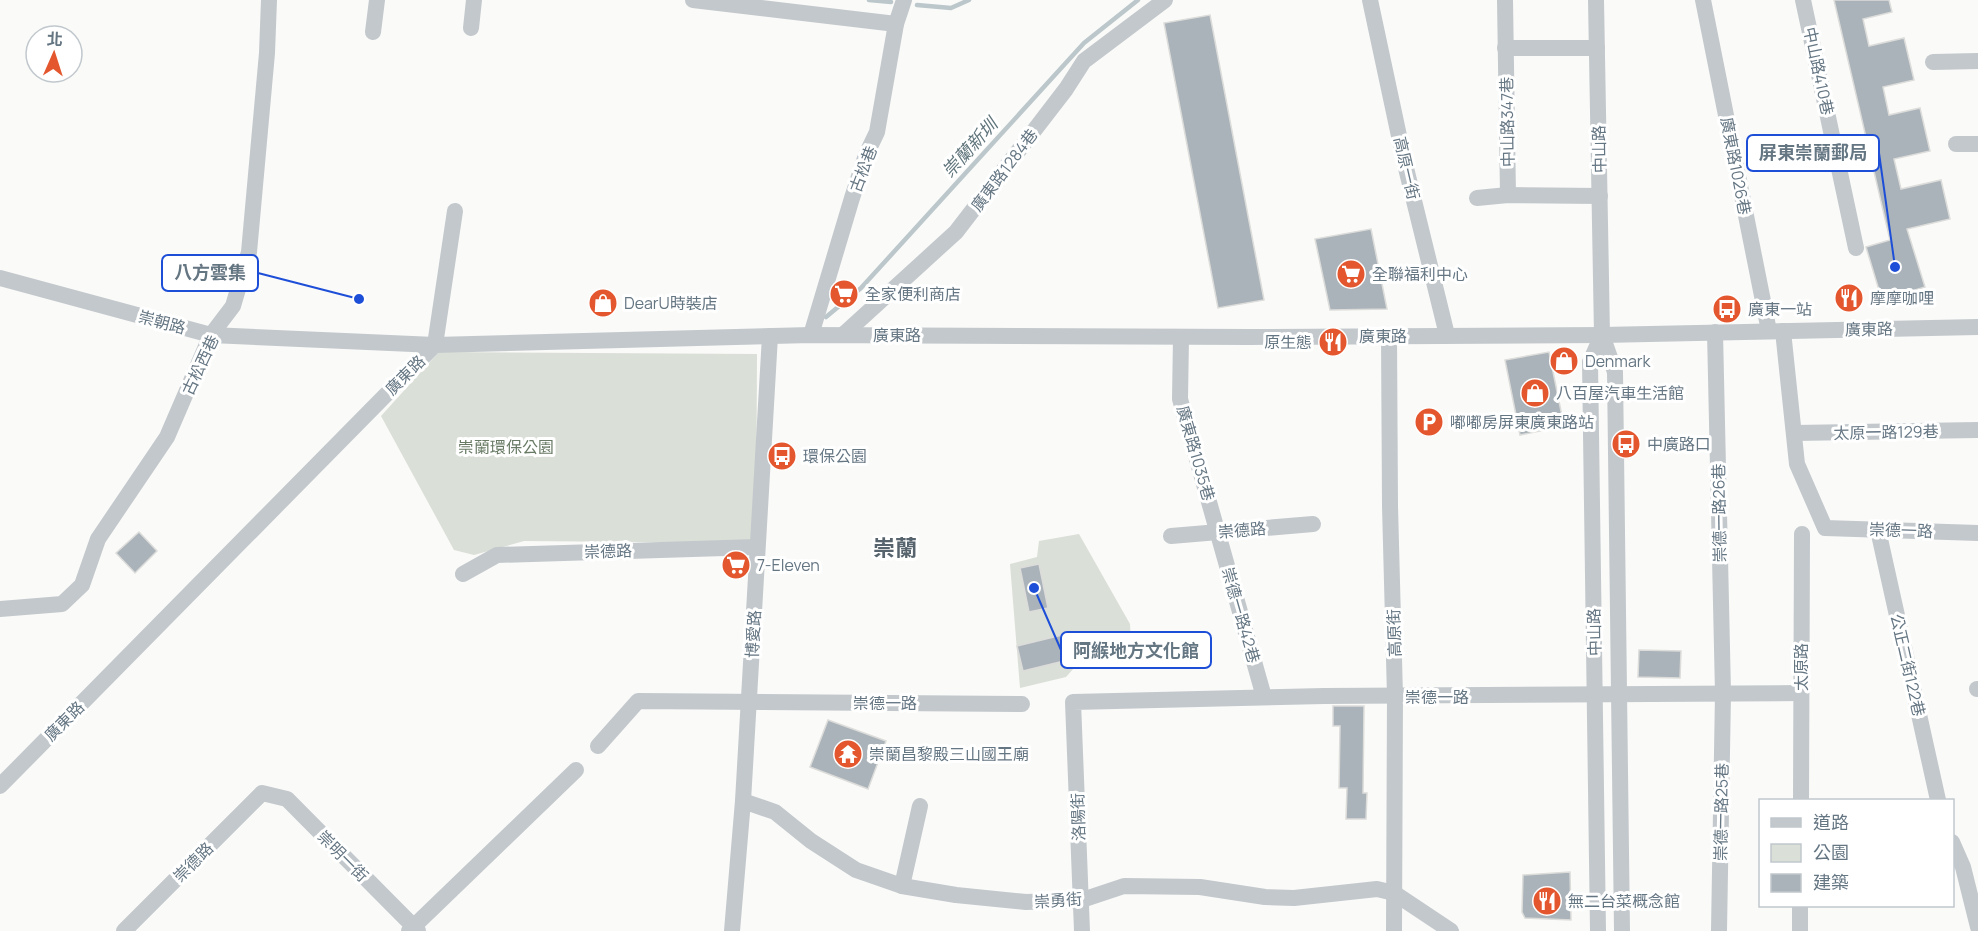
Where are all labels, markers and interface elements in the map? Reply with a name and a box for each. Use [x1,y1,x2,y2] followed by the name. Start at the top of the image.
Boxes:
[24,24,84,84] north arrow
[1799,25,1839,117] street label: 中山路410巷
[46,28,63,50] text: 北
[1495,77,1519,167] street label: 中山路347巷
[936,110,1004,182] water label: 崇蘭新圳
[1716,115,1756,217] street label: 廣東路1026巷
[966,124,1042,216] street label: 廣東路1284巷
[1588,125,1610,173] street label: 中山路
[1389,134,1425,202] street label: 高原一街
[1747,135,1879,171] callout: 屏東崇蘭郵局
[1759,140,1867,164] text: 屏東崇蘭郵局
[844,143,882,195] street label: 古松巷
[162,255,258,291] callout: 八方雲集
[1335,258,1367,290] supermarket icon: 全聯福利中心
[174,260,246,284] text: 八方雲集
[1372,263,1468,285] place label: 全聯福利中心
[828,278,860,310] supermarket icon: 全家便利商店
[1833,282,1865,314] restaurant icon: 摩摩咖哩
[865,283,961,305] place label: 全家便利商店
[587,287,619,319] shop icon: DearU時裝店
[1870,287,1934,309] place label: 摩摩咖哩
[624,292,718,314] place label: DearU時裝店
[1711,293,1743,325] bus stop icon: 廣東一站
[1748,298,1812,320] place label: 廣東一站
[136,305,188,339] street label: 崇朝路
[1845,318,1893,340] street label: 廣東路
[873,324,921,346] street label: 廣東路
[1359,325,1407,347] street label: 廣東路
[1317,326,1349,358] restaurant icon: 原生態
[177,331,223,399] street label: 古松西巷
[1264,331,1312,353] place label: 原生態
[1548,345,1580,377] shop icon: Denmark
[380,350,430,400] street label: 廣東路
[1585,350,1652,372] place label: Denmark
[1519,377,1551,409] shop icon: 八百屋汽車生活館
[1556,382,1684,404] place label: 八百屋汽車生活館
[1172,403,1220,503] street label: 廣東路1035巷
[1413,406,1445,438] parking icon: 嘟嘟房屏東廣東路站
[1450,411,1594,433] place label: 嘟嘟房屏東廣東路站
[1833,420,1939,444] street label: 太原一路129巷
[1610,428,1642,460] bus stop icon: 中廣路口
[1647,433,1711,455] place label: 中廣路口
[458,436,554,458] park label: 崇蘭環保公園
[766,440,798,472] bus stop icon: 環保公園
[803,445,867,467] place label: 環保公園
[1707,463,1731,563] street label: 崇德一路26巷
[1217,517,1267,543] street label: 崇德路
[1869,518,1933,542] street label: 崇德一路
[873,533,917,563] district label: 崇蘭
[584,539,632,563] street label: 崇德路
[720,549,752,581] supermarket icon: 7-Eleven
[757,554,820,576] place label: 7-Eleven
[1217,565,1265,665] street label: 崇德一路42巷
[1583,608,1605,656] street label: 中山路
[741,609,765,659] street label: 博愛路
[1382,609,1406,657] street label: 高原街
[1886,612,1930,718] street label: 公正二街122巷
[1061,632,1211,668] callout: 阿緱地方文化館
[1073,638,1199,662] text: 阿緱地方文化館
[1790,643,1812,691] street label: 太原路
[1405,686,1469,708] street label: 崇德一路
[853,692,917,714] street label: 崇德一路
[39,696,89,746] street label: 廣東路
[832,738,864,770] temple icon: 崇蘭昌黎殿三山國王廟
[869,743,1029,765] place label: 崇蘭昌黎殿三山國王廟
[1709,763,1733,861] street label: 崇德一路25巷
[1066,793,1090,841] street label: 洛陽街
[1759,799,1954,907] legend
[1813,810,1849,834] text: 道路
[313,826,373,886] street label: 崇明一街
[168,837,218,887] street label: 崇德路
[1813,840,1849,864] text: 公園
[1813,870,1849,894] text: 建築
[1531,885,1563,917] restaurant icon: 無二台菜概念館
[1033,887,1083,913] street label: 崇勇街
[1568,890,1680,912] place label: 無二台菜概念館

